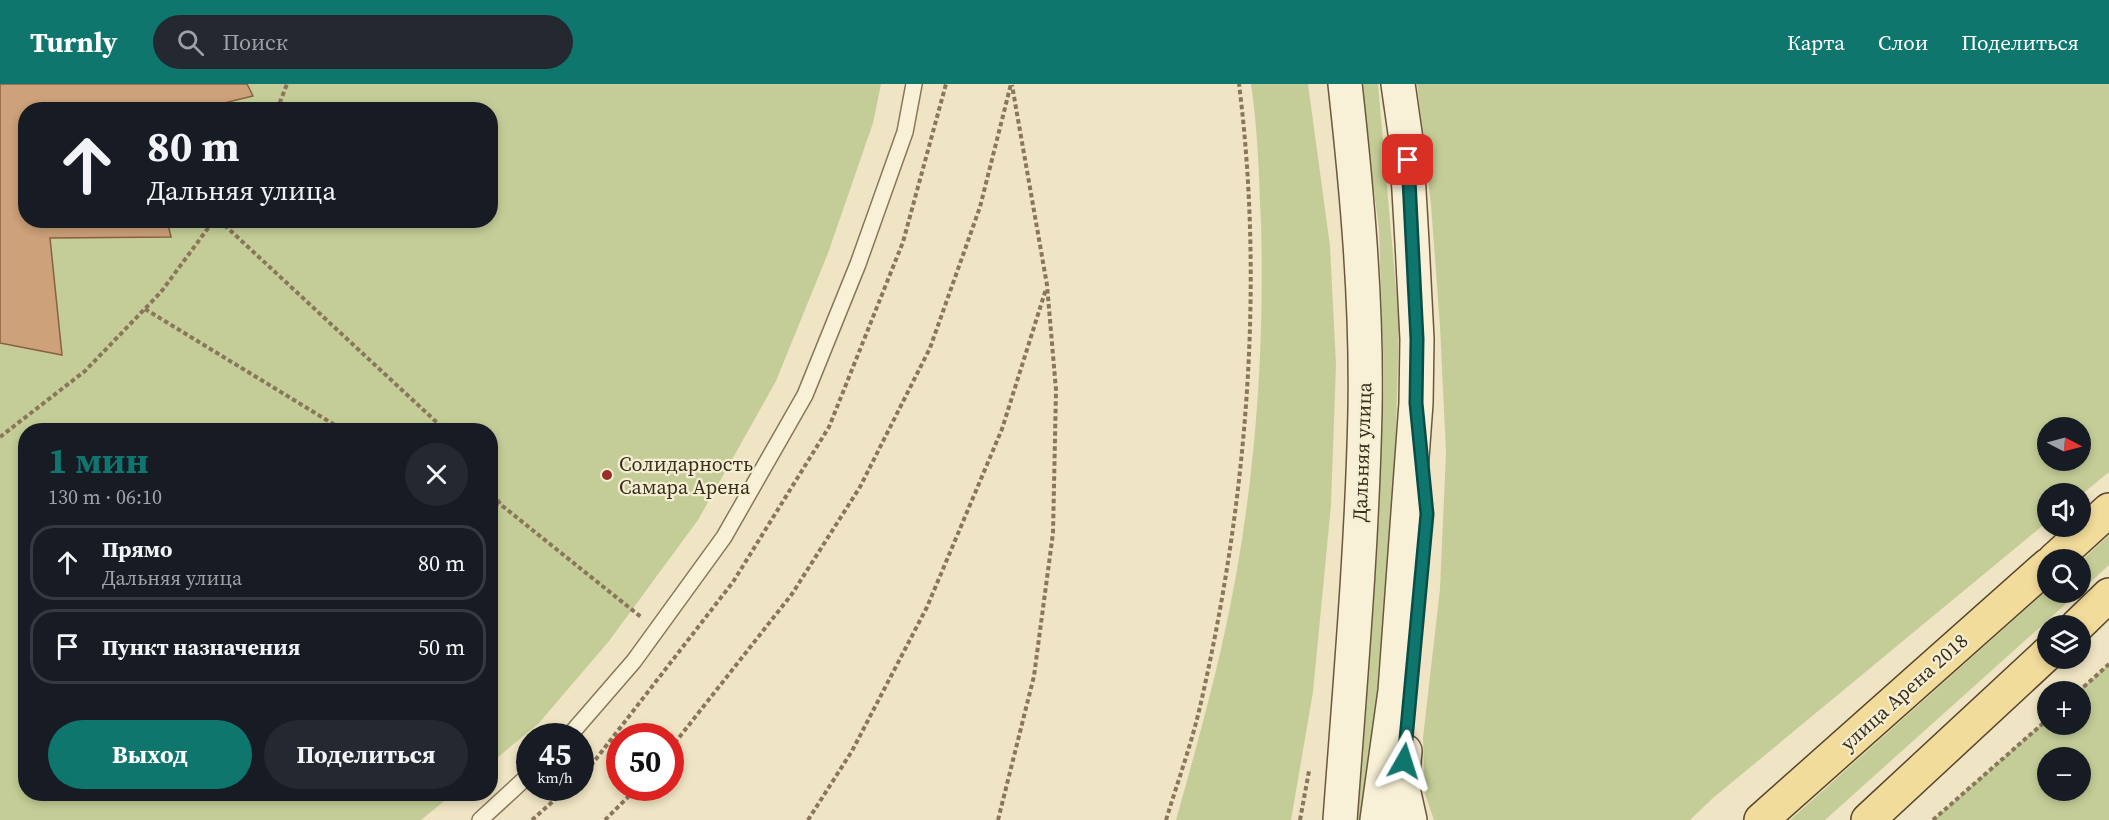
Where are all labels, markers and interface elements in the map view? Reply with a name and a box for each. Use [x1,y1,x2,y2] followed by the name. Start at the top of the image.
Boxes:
[153,15,573,69] search box
[30,23,117,61] text: Turnly
[174,26,207,59] icon: search
[222,27,288,57] text: Поиск
[1787,28,1845,57] text: Карта
[1878,28,1928,57] text: Слои
[1961,28,2079,57] text: Поделиться
[147,117,240,175] text: 80 m
[48,126,126,204] icon: ahead
[1382,134,1433,185] pin
[1391,143,1424,176] icon: arrive
[147,172,336,209] text: Дальняя улица
[1346,381,1378,523] street label: Дальняя улица
[2037,417,2091,471] north arrow
[2037,417,2091,801] map controls
[48,436,149,485] text: 1 мин
[405,443,468,506] button: close
[619,450,753,501] place label: Солидарность Самара Арена
[600,468,614,482] marker: Солидарность Самара Арена
[48,483,162,511] text: 130 m · 06:10
[2037,483,2091,537] button: sound
[102,534,172,564] text: Прямо
[51,546,84,579] icon: ahead
[418,548,465,578] text: 80 m
[2037,549,2091,603] button: search
[102,564,242,592] text: Дальняя улица
[2037,615,2091,669] button: layers
[1834,627,1974,757] street label: улица Арена 2018
[51,630,84,663] icon: arrive
[102,632,300,662] text: Пункт назначения
[418,632,465,662] text: 50 m
[2037,681,2091,735] button: +
[48,720,252,789] button: Выход
[264,720,468,789] button: Поделиться
[606,723,684,801] speed limit sign: 50
[1372,729,1436,793] position arrow
[539,734,571,775] text: 45
[2037,747,2091,801] button: −
[537,767,573,788] text: km/h

